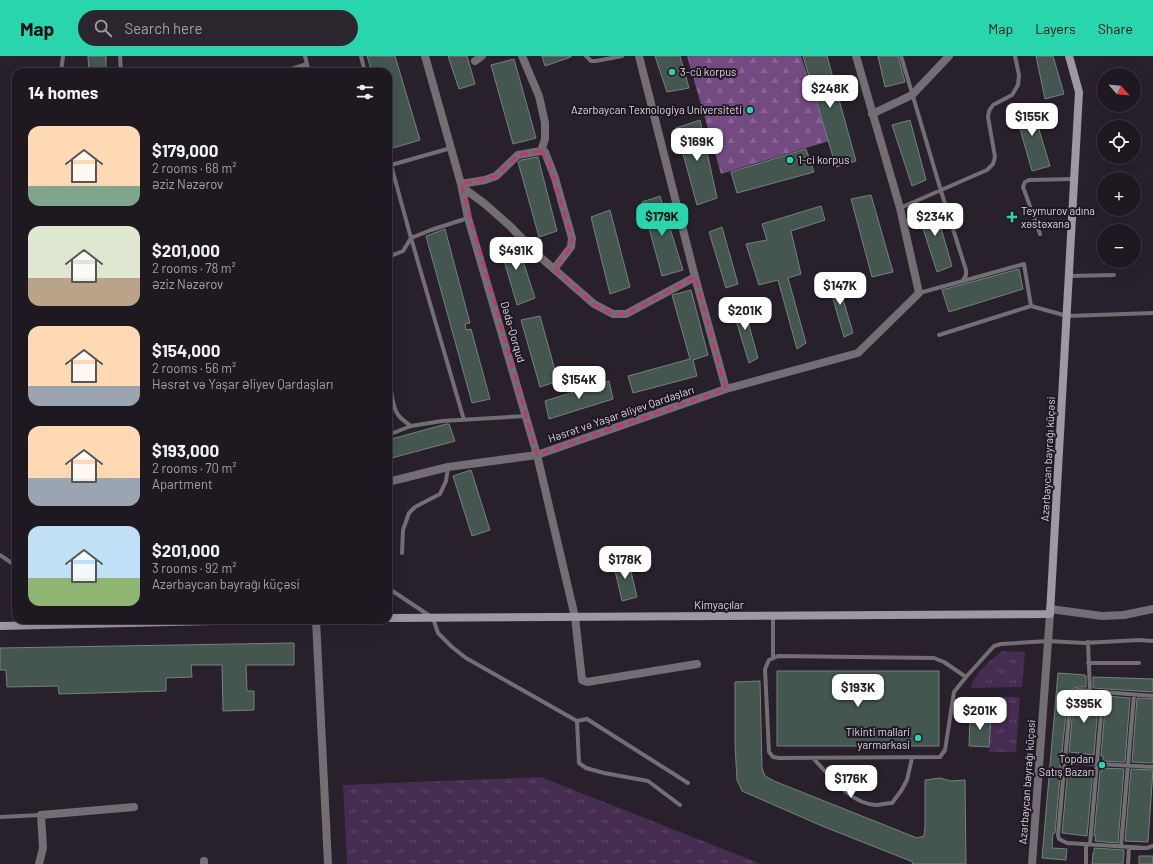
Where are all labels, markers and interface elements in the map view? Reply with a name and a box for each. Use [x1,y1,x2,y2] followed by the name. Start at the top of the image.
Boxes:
[78,10,358,46] search box
[20,17,54,40] text: Map
[92,17,114,39] icon: search
[124,19,202,37] text: Search here
[988,20,1013,37] text: Map
[1035,20,1076,37] text: Layers
[1098,20,1133,37] text: Share
[680,65,736,78] place label: 3-cü korpus
[667,67,677,77] marker: 3-cü korpus
[1097,68,1141,112] north arrow
[1097,68,1141,268] map controls
[802,75,858,109] pin: $248K
[811,80,849,96] text: $248K
[354,81,376,103] icon: filters
[28,82,98,102] text: 14 homes
[571,103,742,116] place label: Azərbaycan Texnologiya Universiteti
[1004,103,1060,137] pin: $155K
[745,105,755,115] marker: Azərbaycan Texnologiya Universiteti
[1015,108,1049,124] text: $155K
[1097,120,1141,164] button: locate
[669,128,725,162] pin: $169K
[680,133,714,149] text: $169K
[152,140,218,160] text: $179,000
[60,142,108,190] icon: home
[798,153,849,166] place label: 1-ci korpus
[785,155,795,165] marker: 1-ci korpus
[152,160,236,176] text: 2 rooms · 68 m²
[1097,172,1141,216] button: +
[152,176,223,192] text: Əziz Nəzərov
[634,203,690,237] pin: $179K
[907,203,963,237] pin: $234K
[1021,204,1095,230] place label: Teymurov adına xəstəxana
[645,208,679,224] text: $179K
[916,208,954,224] text: $234K
[1006,211,1018,223] marker: Teymurov adına xəstəxana
[1097,224,1141,268] button: −
[488,237,544,271] pin: $491K
[152,240,220,260] text: $201,000
[60,242,108,290] icon: home
[499,242,533,258] text: $491K
[152,260,236,276] text: 2 rooms · 78 m²
[812,272,868,306] pin: $147K
[152,276,223,292] text: Əziz Nəzərov
[823,277,857,293] text: $147K
[717,297,773,331] pin: $201K
[499,300,528,364] street label: Dədə-Qorqud
[728,302,762,318] text: $201K
[152,340,220,360] text: $154,000
[60,342,108,390] icon: home
[152,360,236,376] text: 2 rooms · 56 m²
[551,366,607,400] pin: $154K
[561,371,597,387] text: $154K
[152,376,333,392] text: Həsrət və Yaşar Əliyev Qardaşları
[546,382,695,445] street label: Həsrət və Yaşar Əliyev Qardaşları
[1038,396,1057,522] street label: Azərbaycan bayrağı küçəsi
[152,440,219,460] text: $193,000
[60,442,108,490] icon: home
[152,460,236,476] text: 2 rooms · 70 m²
[152,476,213,492] text: Apartment
[152,540,220,560] text: $201,000
[60,542,108,590] icon: home
[597,546,653,580] pin: $178K
[608,551,642,567] text: $178K
[152,560,236,576] text: 3 rooms · 92 m²
[152,576,300,592] text: Azərbaycan bayrağı küçəsi
[694,598,744,611] street label: Kimyaçılar
[830,674,886,708] pin: $193K
[841,679,875,695] text: $193K
[1056,690,1112,724] pin: $395K
[1066,695,1102,711] text: $395K
[952,697,1008,731] pin: $201K
[963,702,997,718] text: $201K
[1016,719,1037,845] street label: Azərbaycan bayrağı küçəsi
[846,725,910,751] place label: Tikinti mallari yarmarkasi
[913,733,923,743] marker: Tikinti mallari yarmarkasi
[1039,752,1094,778] place label: Topdan Satış Bazarı
[1097,760,1107,770] marker: Topdan Satış Bazarı
[823,765,879,799] pin: $176K
[834,770,868,786] text: $176K

